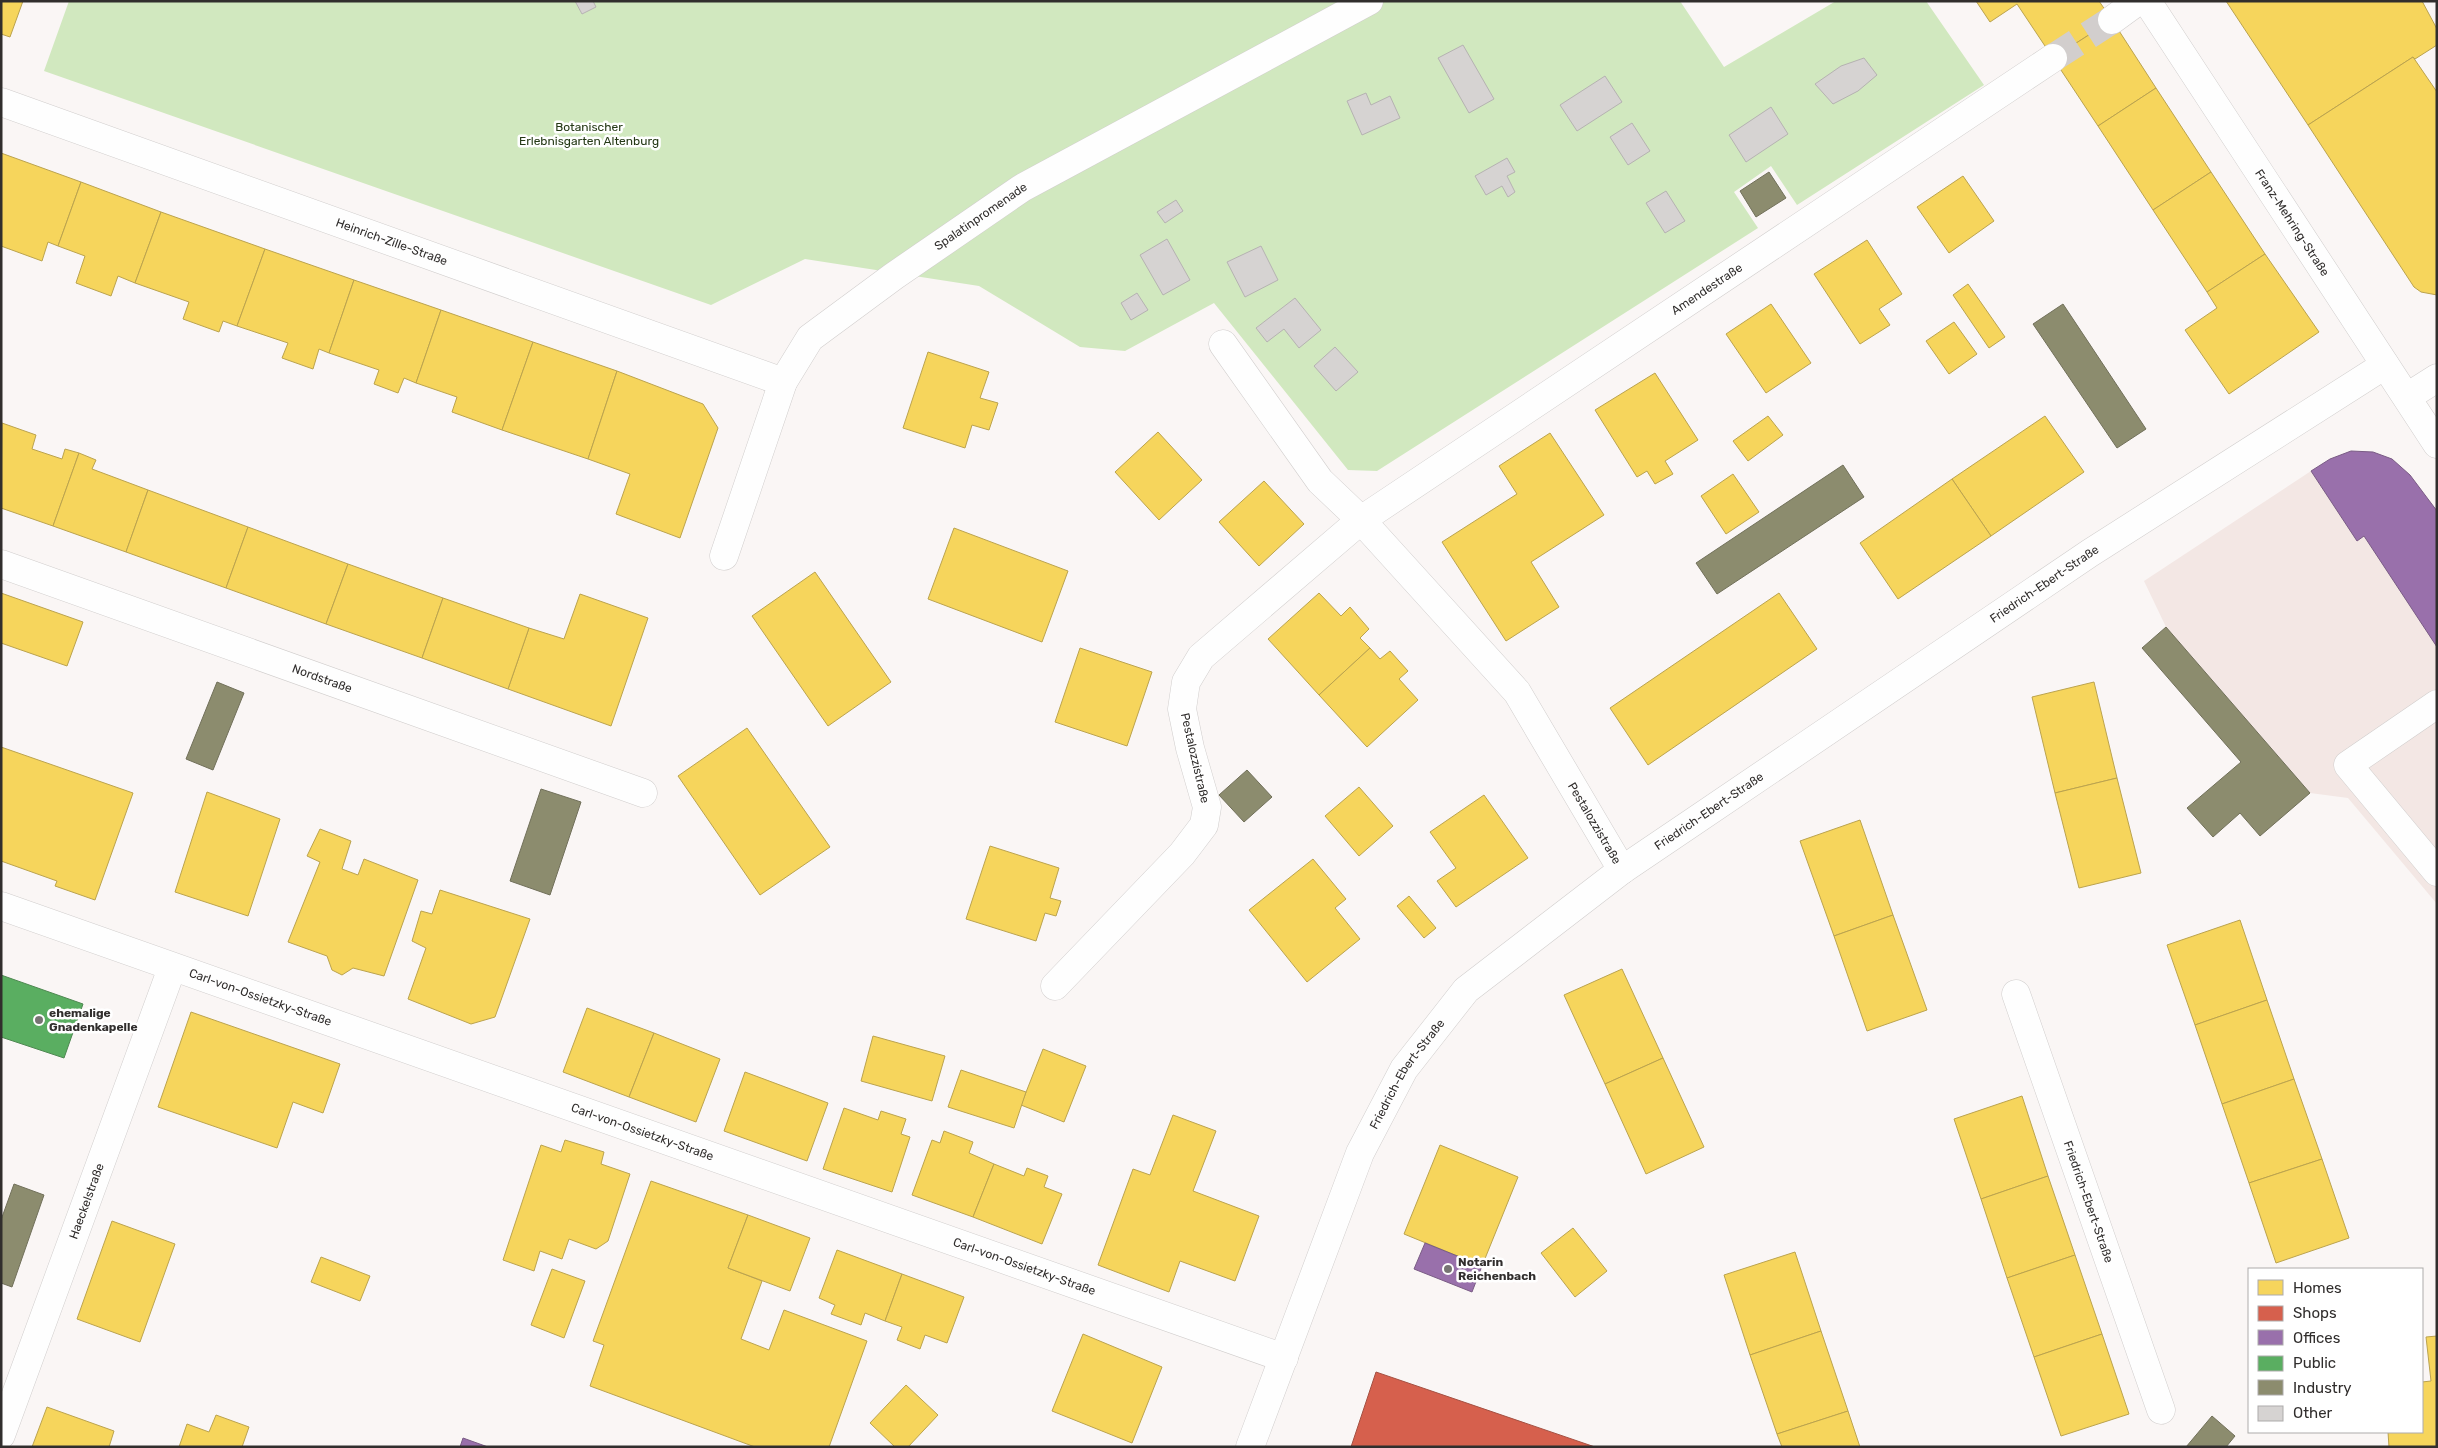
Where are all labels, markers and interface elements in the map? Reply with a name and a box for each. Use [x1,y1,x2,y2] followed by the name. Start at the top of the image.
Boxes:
[519,120,659,148] park label: Botanischer Erlebnisgarten Altenburg
[2252,167,2332,279] street label: Franz-Mehring-Straße
[932,180,1030,253] street label: Spalatinpromenade
[334,215,450,268] street label: Heinrich-Zille-Straße
[1669,260,1745,318] street label: Amendestraße
[1987,542,2102,626] street label: Friedrich-Ebert-Straße
[290,661,354,696] street label: Nordstraße
[1178,711,1212,805] street label: Pestalozzistraße
[1652,769,1766,853] street label: Friedrich-Ebert-Straße
[1565,780,1624,867] street label: Pestalozzistraße
[187,966,334,1029] street label: Carl-von-Ossietzky-Straße
[49,1006,138,1034] place label: ehemalige Gnadenkapelle
[33,1014,45,1026] marker: ehemalige Gnadenkapelle
[1367,1016,1448,1131] street label: Friedrich-Ebert-Straße
[569,1100,716,1164] street label: Carl-von-Ossietzky-Straße
[2061,1139,2116,1265] street label: Friedrich-Ebert-Straße
[66,1161,107,1241] street label: Haeckelstraße
[951,1235,1098,1298] street label: Carl-von-Ossietzky-Straße
[1458,1255,1536,1283] place label: Notarin Reichenbach
[1442,1263,1454,1275] marker: Notarin Reichenbach
[2248,1268,2423,1433] legend
[2293,1279,2342,1297] text: Homes
[2293,1304,2337,1322] text: Shops
[2293,1329,2341,1347] text: Offices
[2293,1354,2336,1372] text: Public
[2293,1379,2352,1397] text: Industry
[2293,1404,2333,1422] text: Other

